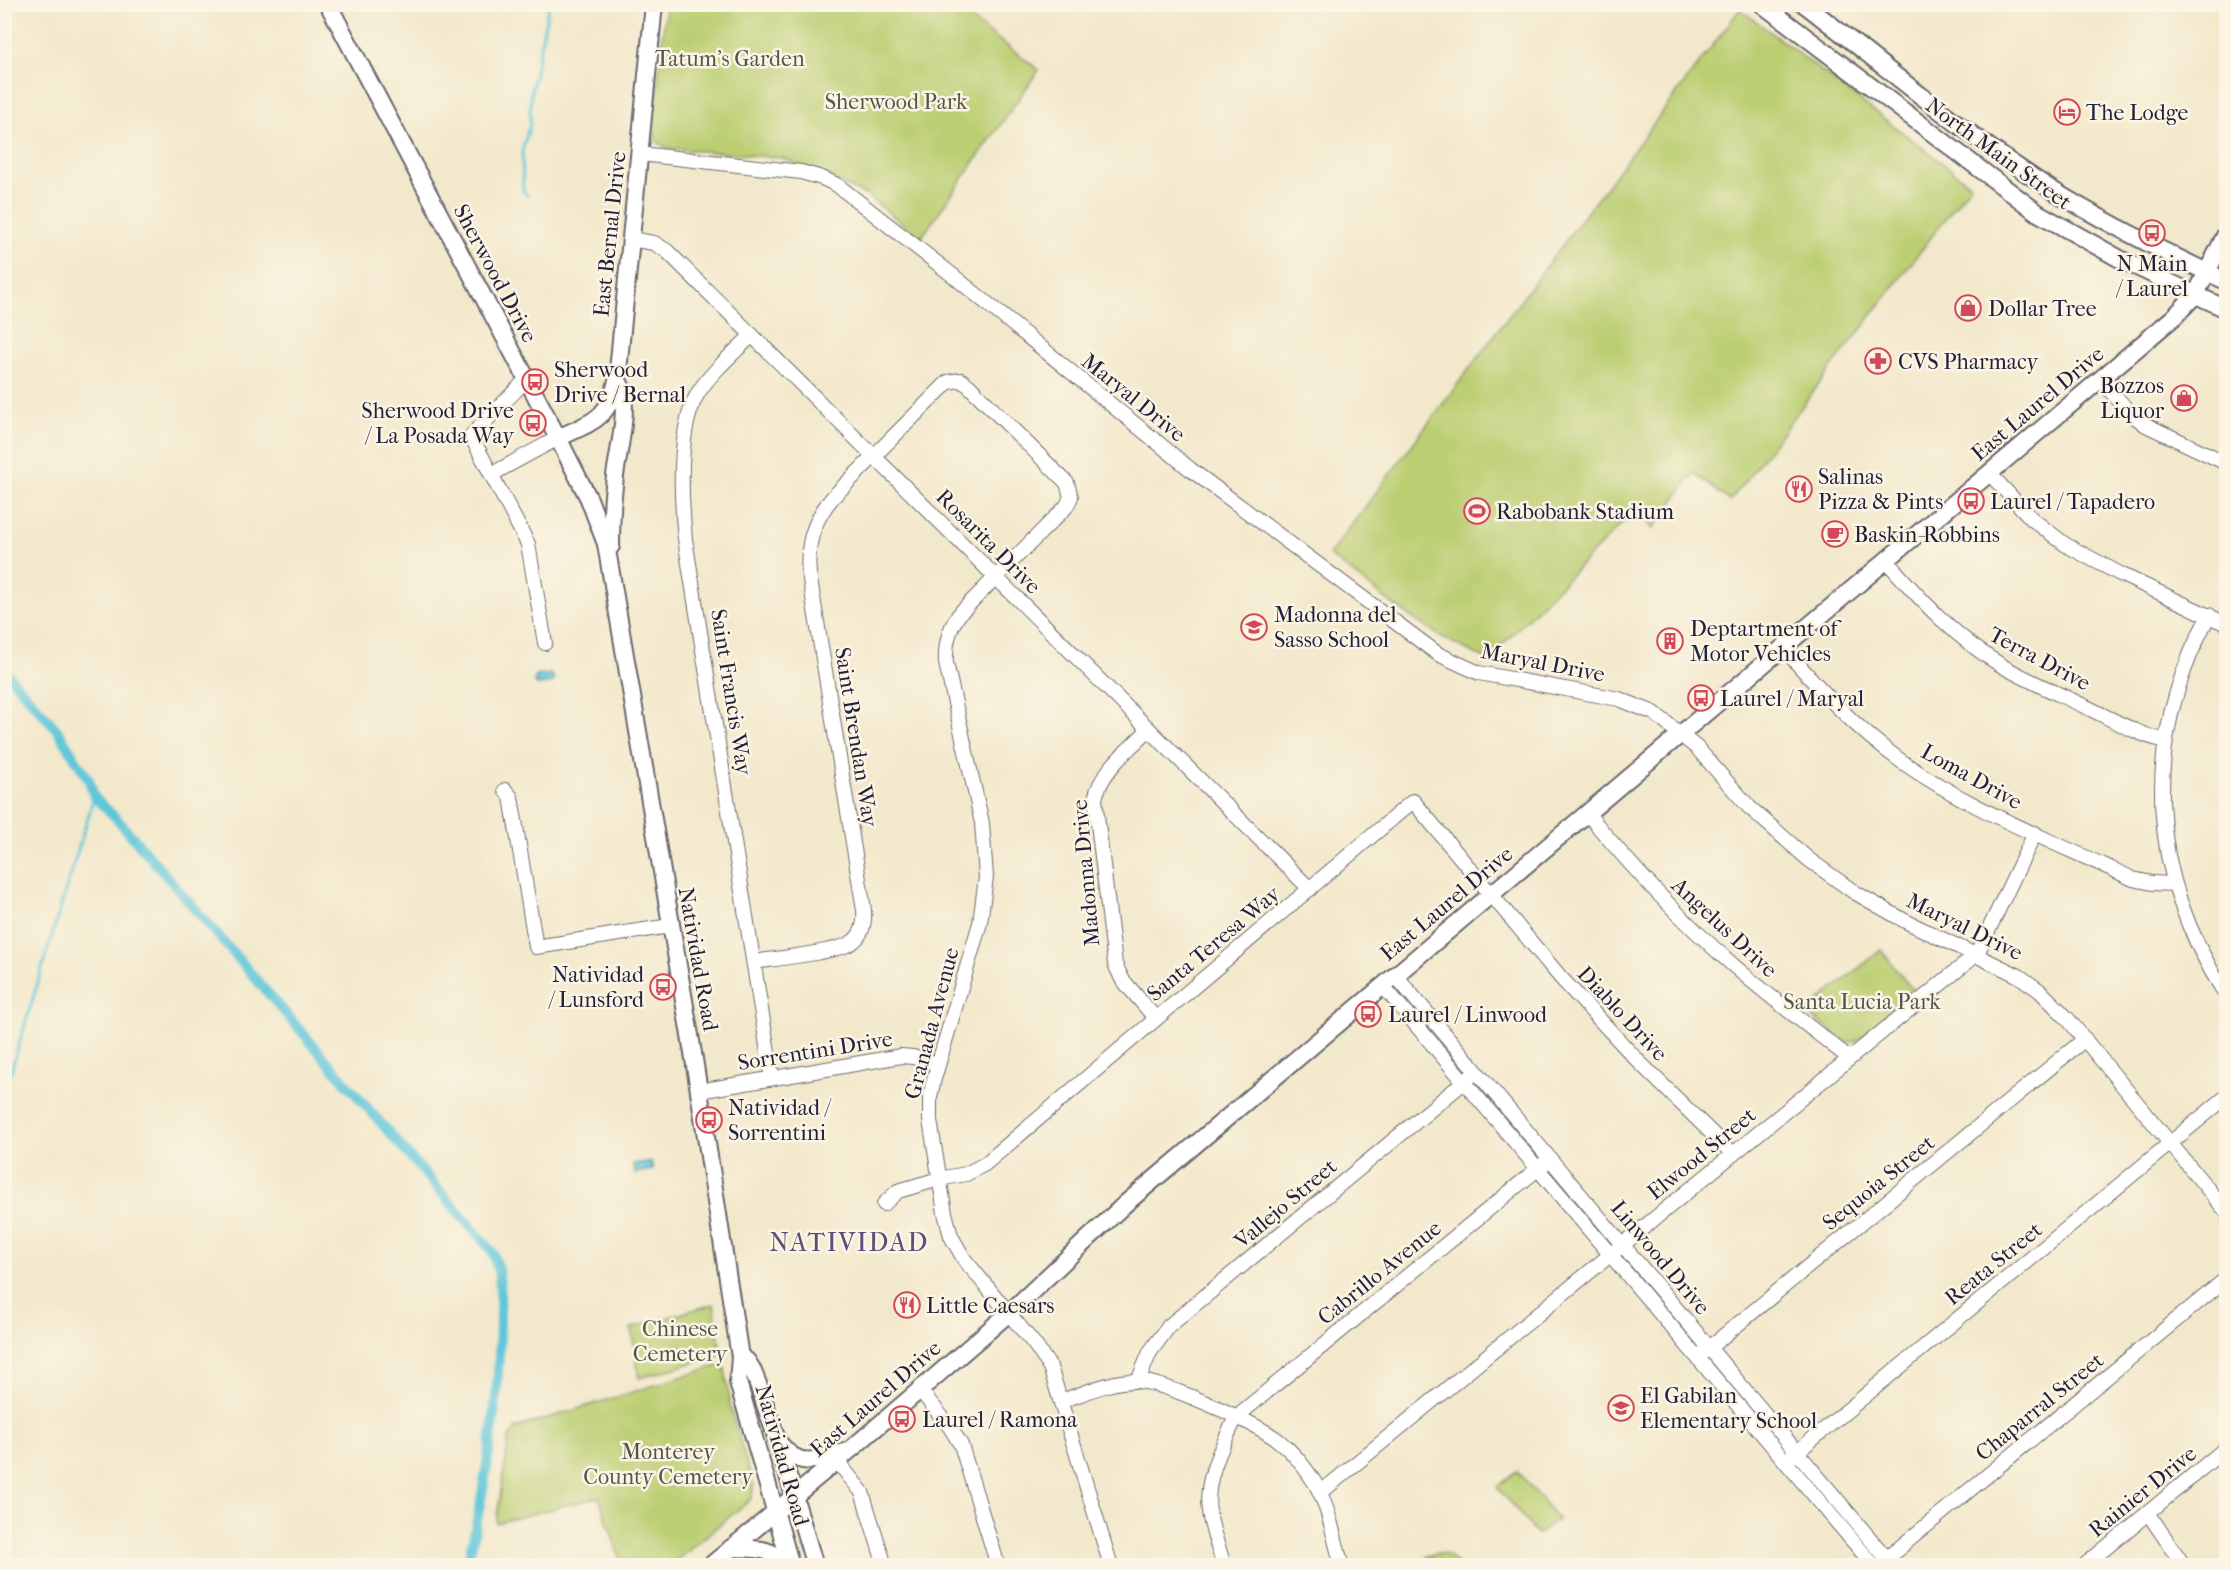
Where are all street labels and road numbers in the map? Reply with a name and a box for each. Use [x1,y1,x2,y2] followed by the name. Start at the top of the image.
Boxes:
[1920,92,2077,216] street label: North Main Street
[588,150,632,318] street label: East Bernal Drive
[448,200,542,347] street label: Sherwood Drive
[1966,341,2109,467] street label: East Laurel Drive
[1076,348,1191,448] street label: Maryal Drive
[931,484,1046,600] street label: Rosarita Drive
[705,607,757,778] street label: Saint Francis Way
[1984,621,2095,697] street label: Terra Drive
[1479,638,1607,688] street label: Maryal Drive
[829,645,883,830] street label: Saint Brendan Way
[1917,739,2027,815] street label: Loma Drive
[1067,798,1105,947] street label: Madonna Drive
[1375,841,1518,967] street label: East Laurel Drive
[1666,872,1782,983] street label: Angelus Drive
[1142,880,1286,1007] street label: Santa Teresa Way
[673,885,724,1034] street label: Natividad Road
[1902,888,2027,966] street label: Maryal Drive
[899,944,965,1102] street label: Granada Avenue
[1572,961,1673,1067] street label: Diablo Drive
[736,1026,895,1076] street label: Sorrentini Drive
[1642,1102,1761,1206] street label: Elwood Street
[1817,1130,1940,1236] street label: Sequoia Street
[1228,1153,1342,1255] street label: Vallejo Street
[1605,1195,1716,1320] street label: Linwood Drive
[1313,1215,1447,1330] street label: Cabrillo Avenue
[1940,1217,2048,1311] street label: Reata Street
[805,1335,946,1463] street label: East Laurel Drive
[1970,1347,2109,1466] street label: Chaparral Street
[749,1382,815,1530] street label: Natividad Road
[2084,1440,2202,1543] street label: Rainier Drive

